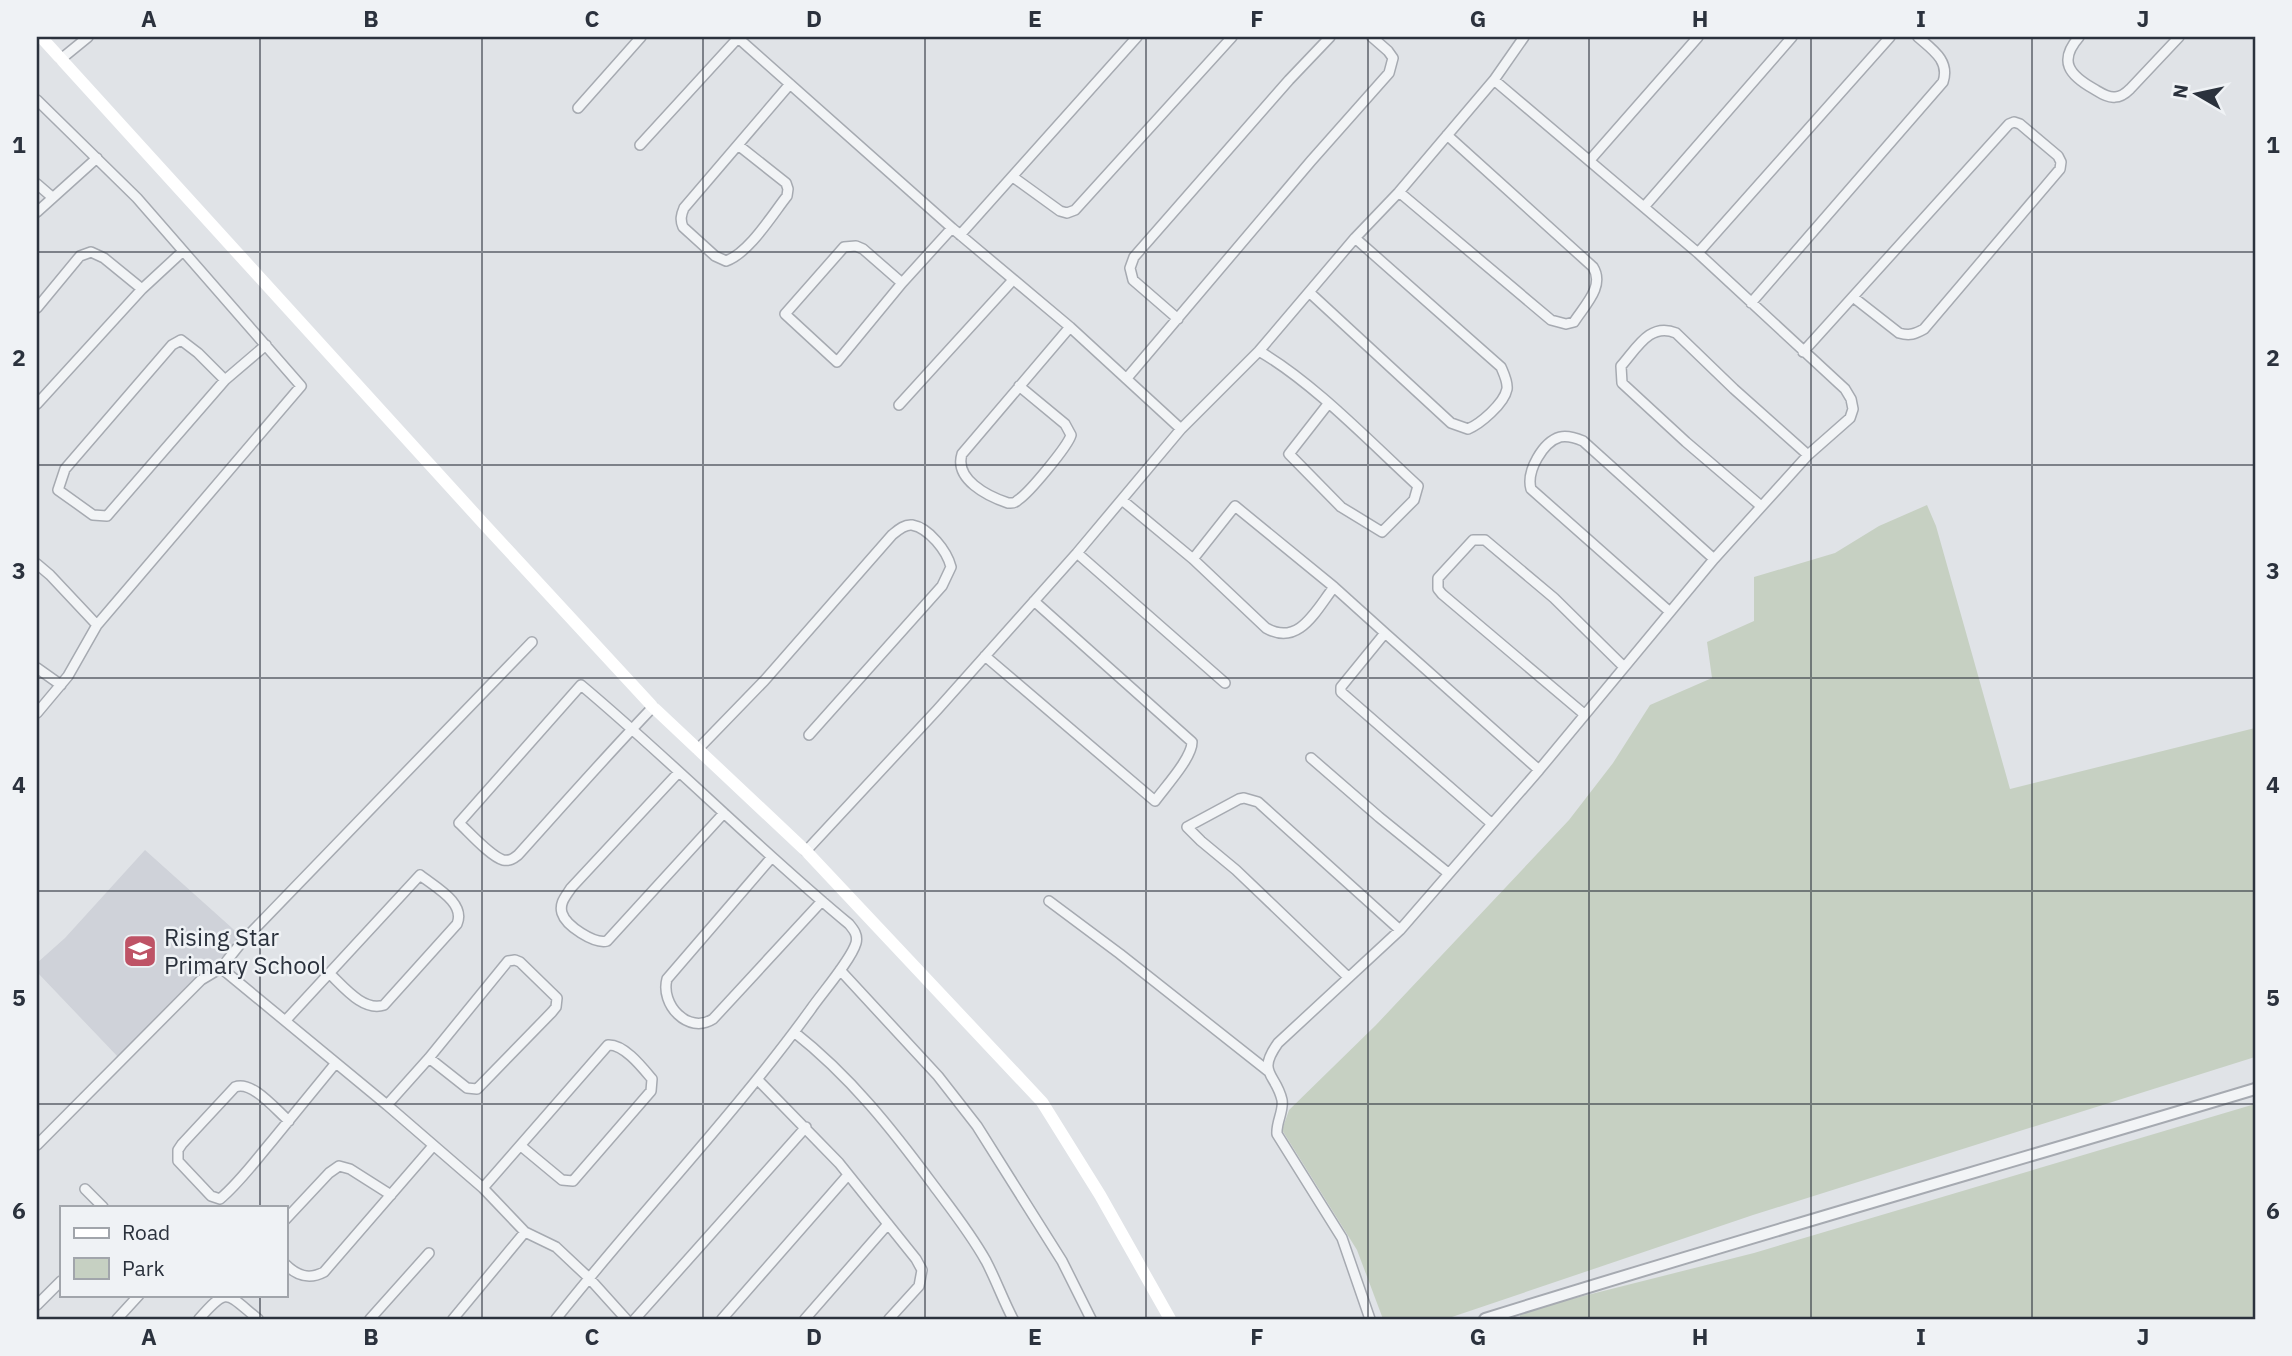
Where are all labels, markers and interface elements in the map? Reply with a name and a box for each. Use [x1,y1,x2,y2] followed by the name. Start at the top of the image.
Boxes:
[141,3,157,33] text: A
[363,3,379,33] text: B
[585,3,600,33] text: C
[806,3,822,33] text: D
[1028,3,1042,33] text: E
[1250,3,1264,33] text: F
[1470,3,1486,33] text: G
[1692,3,1708,33] text: H
[1916,3,1926,33] text: I
[2137,3,2149,33] text: J
[2162,60,2232,130] north arrow
[2167,83,2193,100] text: N
[12,129,26,159] text: 1
[2266,129,2280,159] text: 1
[12,342,26,372] text: 2
[2266,342,2280,372] text: 2
[12,555,26,585] text: 3
[2266,555,2280,585] text: 3
[12,769,26,799] text: 4
[2266,769,2280,799] text: 4
[164,921,327,981] place label: Rising Star Primary School
[121,932,159,970] school or university icon: Rising Star Primary School
[12,982,26,1012] text: 5
[2266,982,2280,1012] text: 5
[12,1195,26,1225] text: 6
[2266,1195,2280,1225] text: 6
[60,1206,287,1296] legend
[122,1218,170,1246] text: Road
[122,1254,165,1282] text: Park
[141,1321,157,1351] text: A
[363,1321,379,1351] text: B
[585,1321,600,1351] text: C
[806,1321,822,1351] text: D
[1028,1321,1042,1351] text: E
[1250,1321,1264,1351] text: F
[1470,1321,1486,1351] text: G
[1692,1321,1708,1351] text: H
[1916,1321,1926,1351] text: I
[2137,1321,2149,1351] text: J

